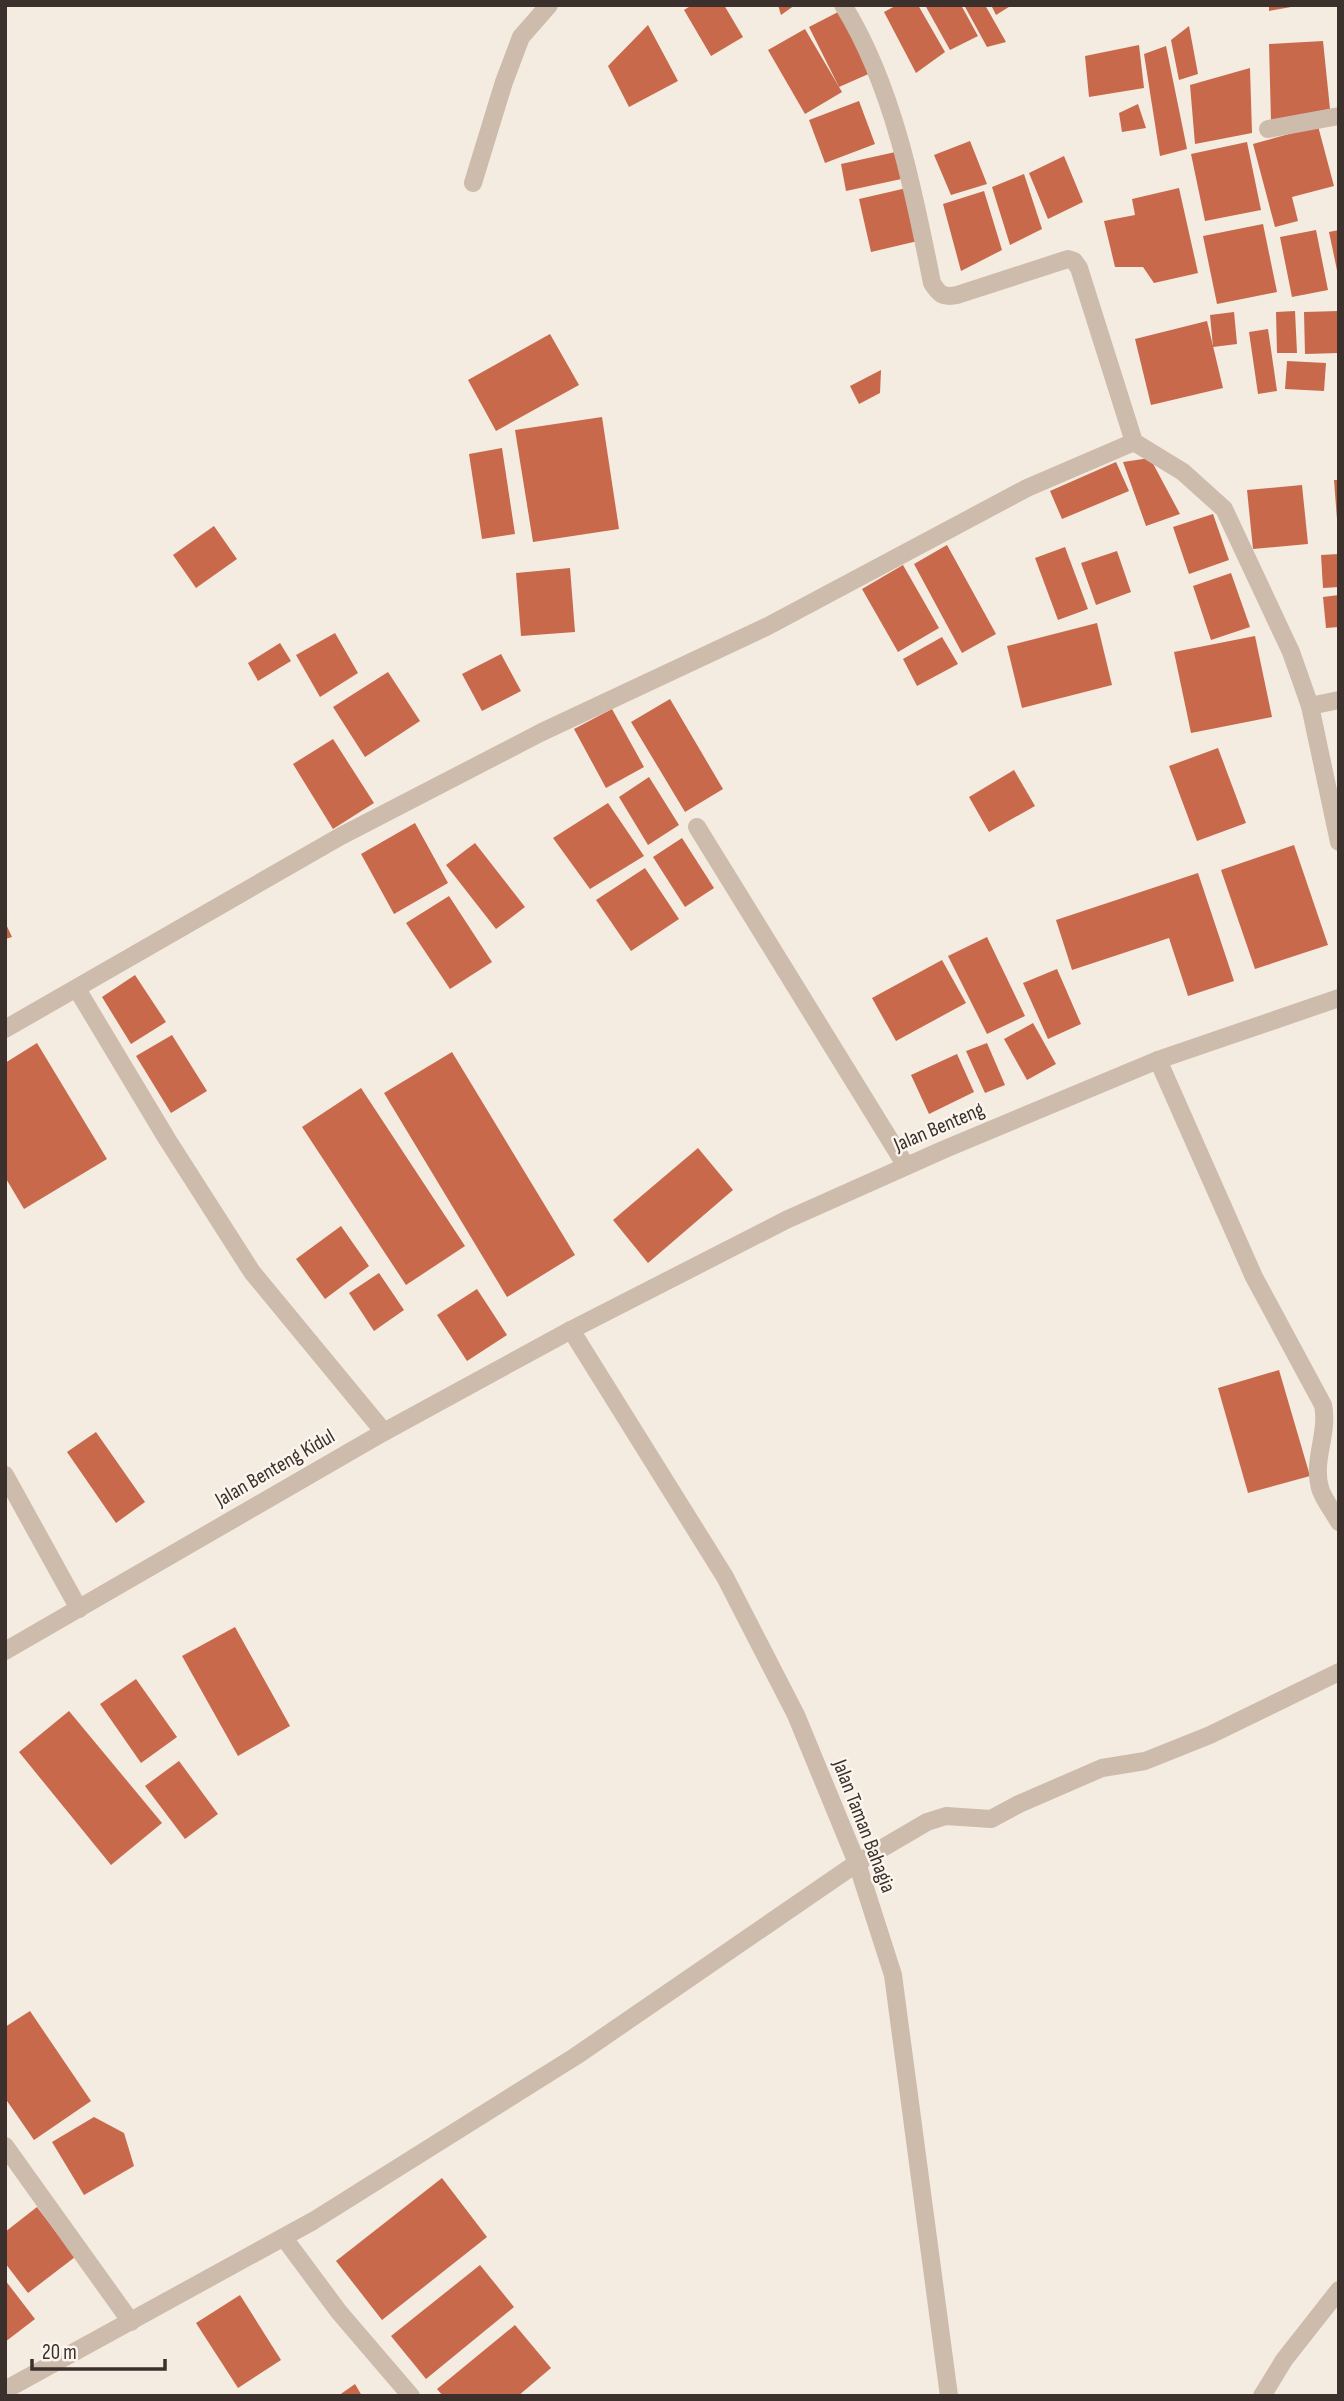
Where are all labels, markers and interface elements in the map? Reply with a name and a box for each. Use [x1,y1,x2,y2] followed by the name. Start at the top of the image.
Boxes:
[889,1097,988,1158] street label: Jalan Benteng
[210,1424,339,1513] street label: Jalan Benteng Kidul
[827,1755,901,1896] street label: Jalan Taman Bahagia
[32,2328,164,2372] scale bar
[42,2340,77,2365] text: 20 m

